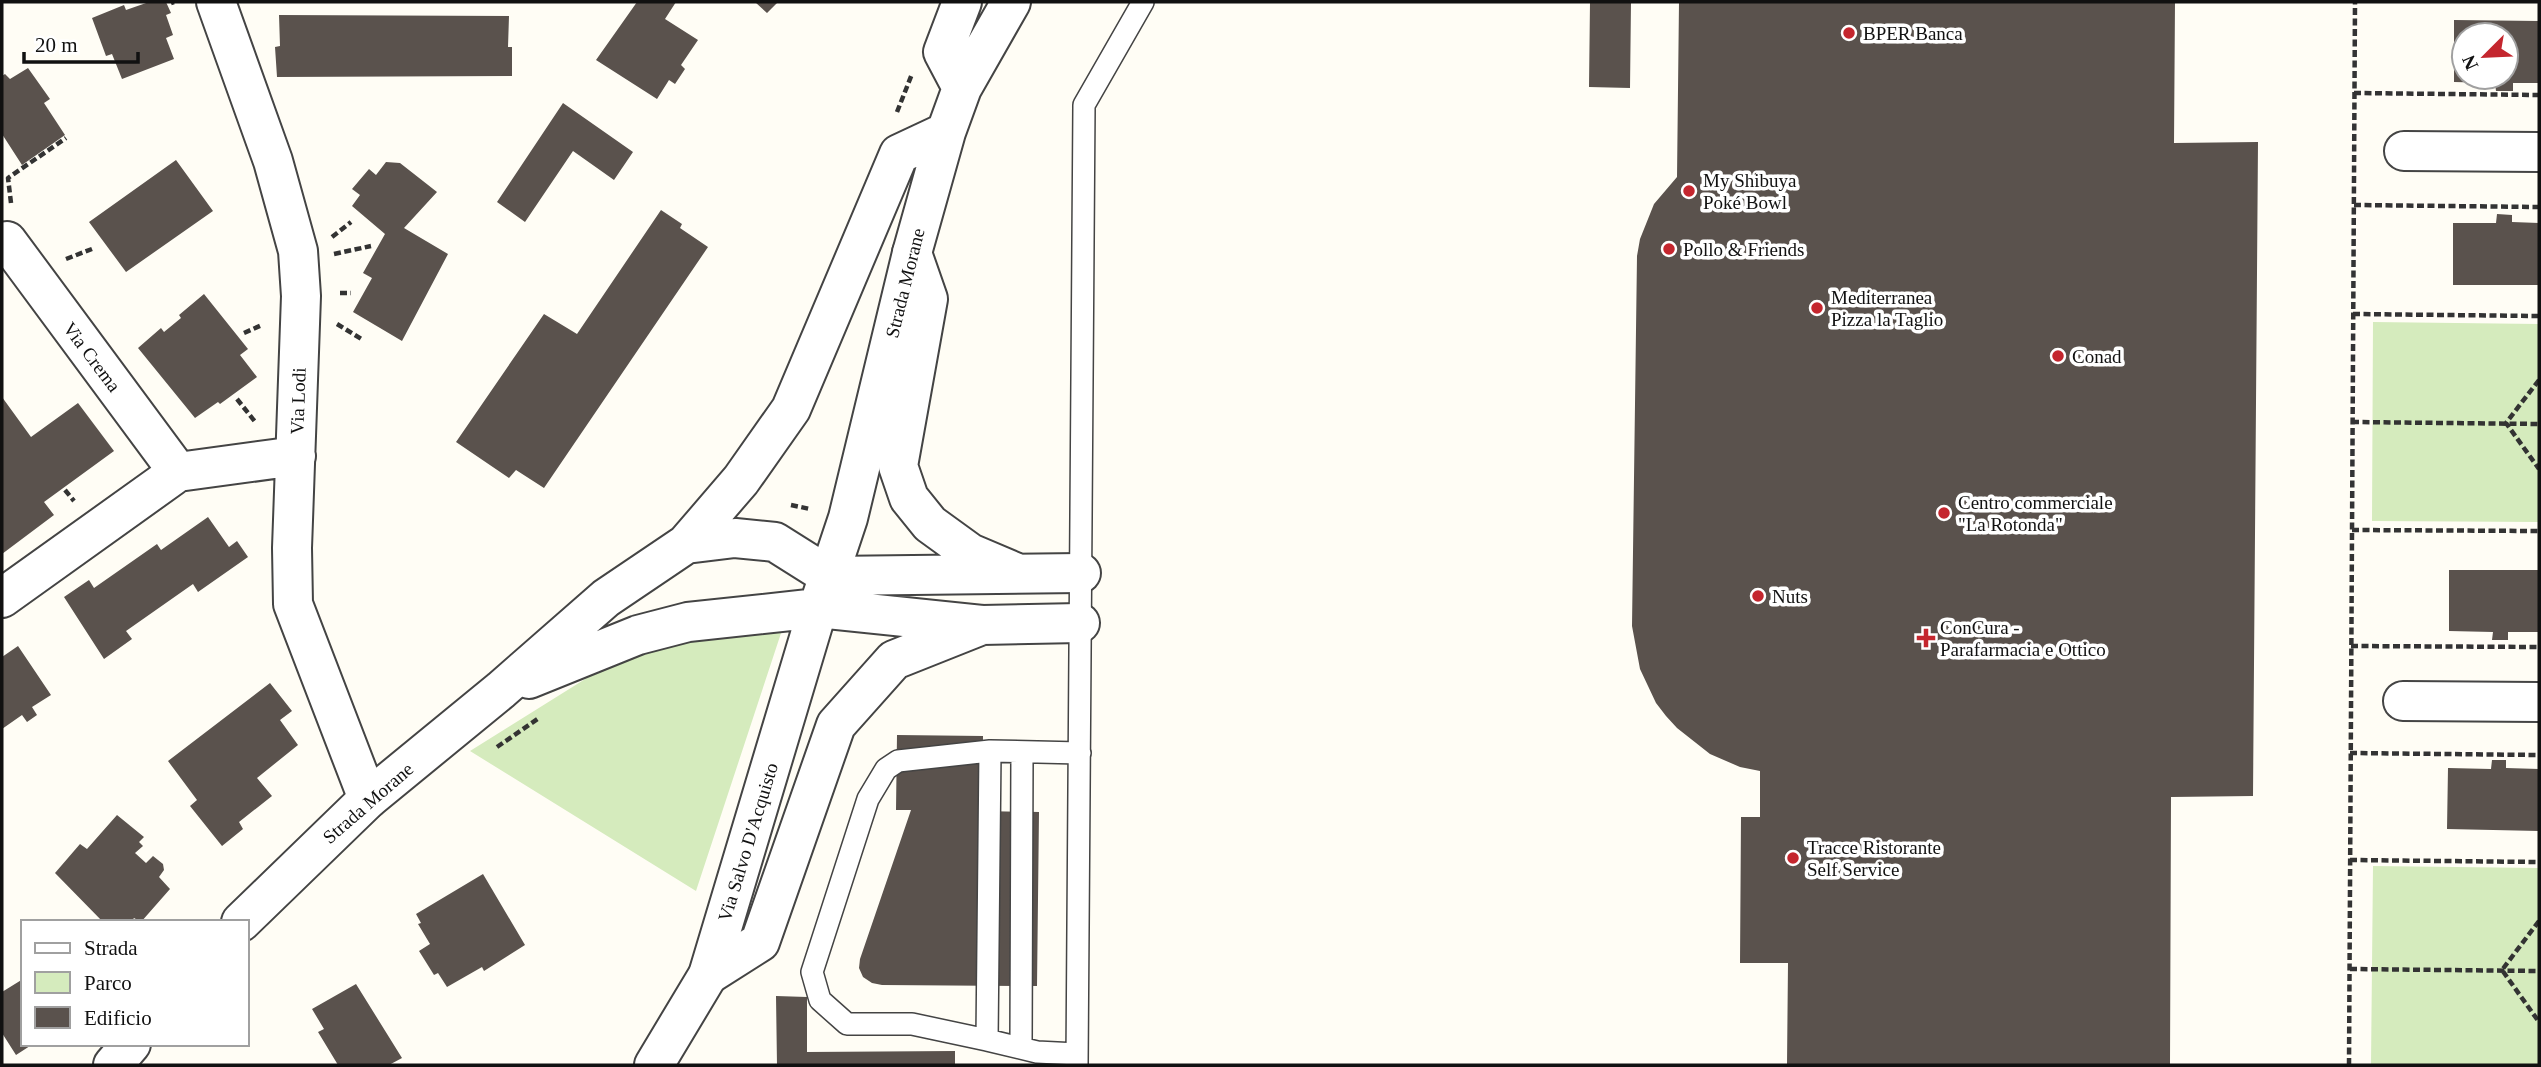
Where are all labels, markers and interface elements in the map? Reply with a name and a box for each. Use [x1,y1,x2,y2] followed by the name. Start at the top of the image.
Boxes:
[24,21,138,65] scale bar
[2450,21,2520,91] north arrow
[1863,23,1963,44] place label: BPER Banca
[1841,25,1857,41] marker: BPER Banca
[35,33,78,57] text: 20 m
[2457,52,2482,73] text: N
[1703,170,1797,213] place label: My Shibuya Poké Bowl
[1681,183,1697,199] marker: My Shibuya Poké Bowl
[881,226,929,340] street label: Strada Morane
[1683,239,1804,260] place label: Pollo & Friends
[1661,241,1677,257] marker: Pollo & Friends
[1831,287,1943,330] place label: Mediterranea Pizza la Taglio
[1809,300,1825,316] marker: Mediterranea Pizza la Taglio
[59,318,125,396] street label: Via Crema
[2072,346,2122,367] place label: Conad
[2050,348,2066,364] marker: Conad
[286,367,310,435] street label: Via Lodi
[1958,492,2113,535] place label: Centro commerciale "La Rotonda"
[1936,505,1952,521] marker: Centro commerciale "La Rotonda"
[1772,586,1808,607] place label: Nuts
[1750,588,1766,604] marker: Nuts
[1940,617,2106,660] place label: ConCura - Parafarmacia e Ottico
[1918,630,1934,646] marker: ConCura - Parafarmacia e Ottico
[319,758,417,848] street label: Strada Morane
[714,760,782,924] street label: Via Salvo D'Acquisto
[1807,837,1941,880] place label: Tracce Ristorante Self Service
[1785,850,1801,866] marker: Tracce Ristorante Self Service
[21,920,248,1046] legend
[84,936,138,960] text: Strada
[84,971,132,995] text: Parco
[84,1006,152,1030] text: Edificio

